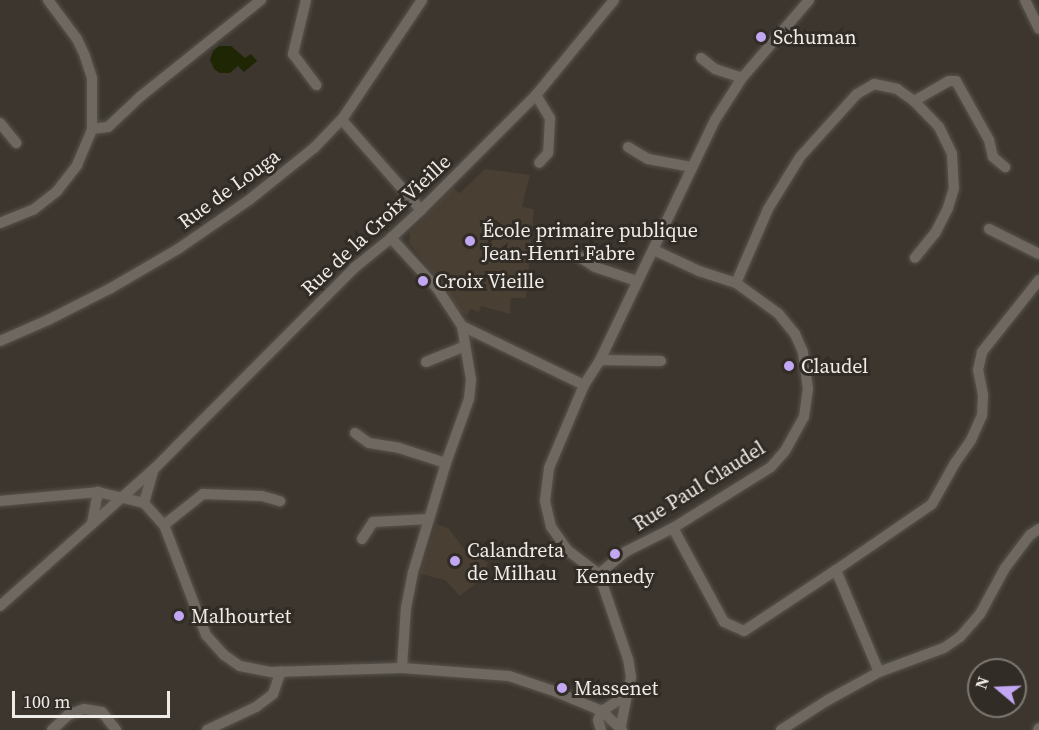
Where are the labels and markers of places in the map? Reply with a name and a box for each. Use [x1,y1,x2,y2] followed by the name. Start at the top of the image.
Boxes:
[773,25,857,49] place label: Schuman
[754,30,768,44] marker: Schuman
[482,218,698,265] place label: École primaire publique Jean-Henri Fabre
[463,234,477,248] marker: École primaire publique Jean-Henri Fabre
[435,269,545,293] place label: Croix Vieille
[416,274,430,288] marker: Croix Vieille
[801,354,868,378] place label: Claudel
[782,359,796,373] marker: Claudel
[467,538,564,585] place label: Calandreta de Milhau
[608,547,622,561] marker: Kennedy
[448,554,462,568] marker: Calandreta de Milhau
[576,564,654,588] place label: Kennedy
[191,604,291,628] place label: Malhourtet
[172,609,186,623] marker: Malhourtet
[574,676,658,700] place label: Massenet
[555,681,569,695] marker: Massenet

